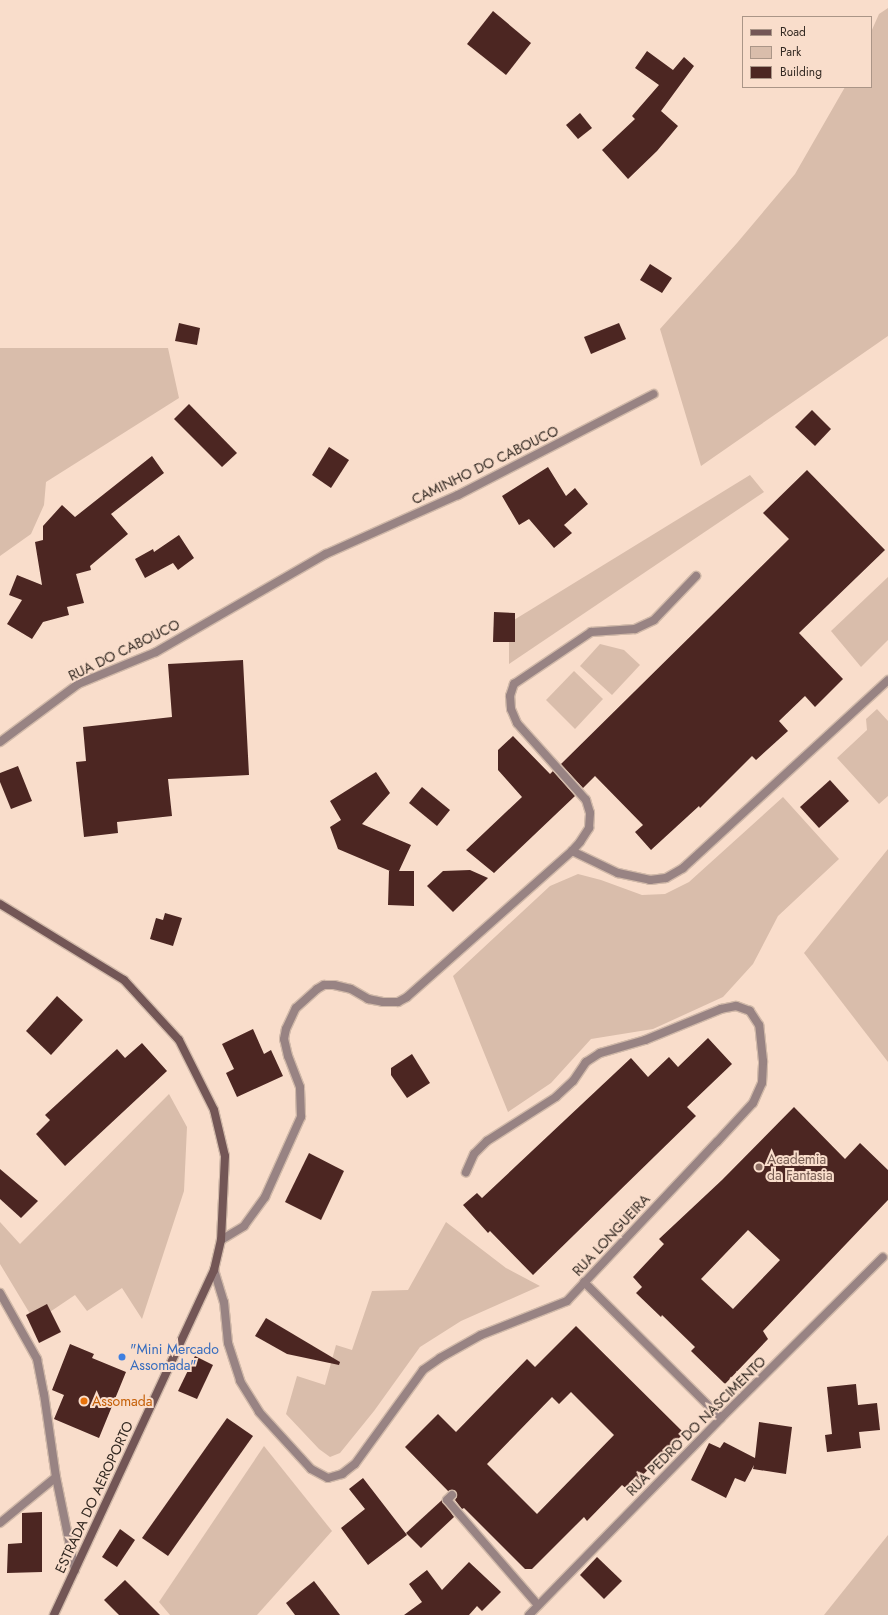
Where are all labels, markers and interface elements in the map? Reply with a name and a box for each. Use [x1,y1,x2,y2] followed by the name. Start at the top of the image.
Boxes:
[742,16,872,88] legend
[780,23,806,41] text: Road
[780,43,801,61] text: Park
[780,63,822,81] text: Building
[409,422,561,508] street label: CAMINHO DO CABOUCO
[66,616,182,684] street label: RUA DO CABOUCO
[767,1151,833,1184] place label: Academia da Fantasia
[754,1162,764,1172] marker: Academia da Fantasia
[569,1191,653,1279] street label: RUA LONGUEIRA
[130,1341,219,1374] place label: "Mini Mercado Assomada"
[117,1352,127,1362] marker: "Mini Mercado Assomada"
[623,1353,769,1499] street label: RUA PEDRO DO NASCIMENTO
[92,1393,153,1409] place label: Assomada
[79,1396,89,1406] marker: Assomada
[51,1418,137,1576] street label: ESTRADA DO AEROPORTO

